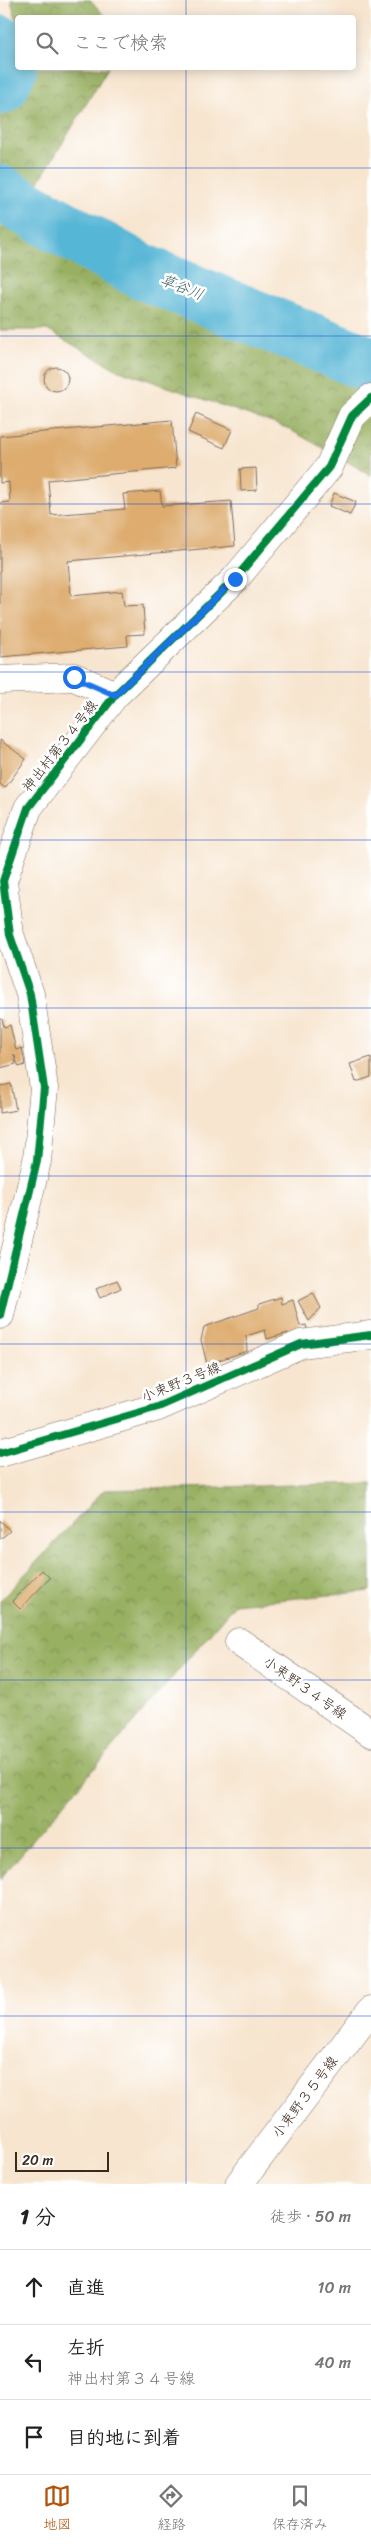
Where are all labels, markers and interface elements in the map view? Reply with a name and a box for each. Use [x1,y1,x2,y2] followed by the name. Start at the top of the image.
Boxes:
[15,15,356,70] search box
[73,26,168,59] text: ここで検索
[33,29,61,57] icon: search
[156,267,208,307] water label: 草谷川
[224,568,247,591] route end
[63,666,86,689] route start
[16,694,104,798] street label: 神出村第３４号線
[137,1355,225,1409] street label: 小束野３号線
[258,1650,352,1726] street label: 小束野３４号線
[266,2050,344,2144] street label: 小束野３５号線
[22,2148,53,2173] text: 20 m
[15,2149,109,2172] scale bar
[20,2198,55,2236] text: 1 分
[270,2202,351,2231] text: 徒歩 · 50 m
[67,2271,105,2304] text: 直進
[20,2273,48,2301] icon: ahead
[318,2273,351,2302] text: 10 m
[67,2331,105,2364] text: 左折
[20,2348,48,2376] icon: left
[314,2348,351,2377] text: 40 m
[67,2364,195,2393] text: 神出村第３４号線
[67,2421,181,2454] text: 目的地に到着
[20,2423,48,2451] icon: arrive
[43,2482,71,2537] tab: 地図
[157,2482,185,2537] tab: 経路
[272,2482,328,2537] tab: 保存済み

